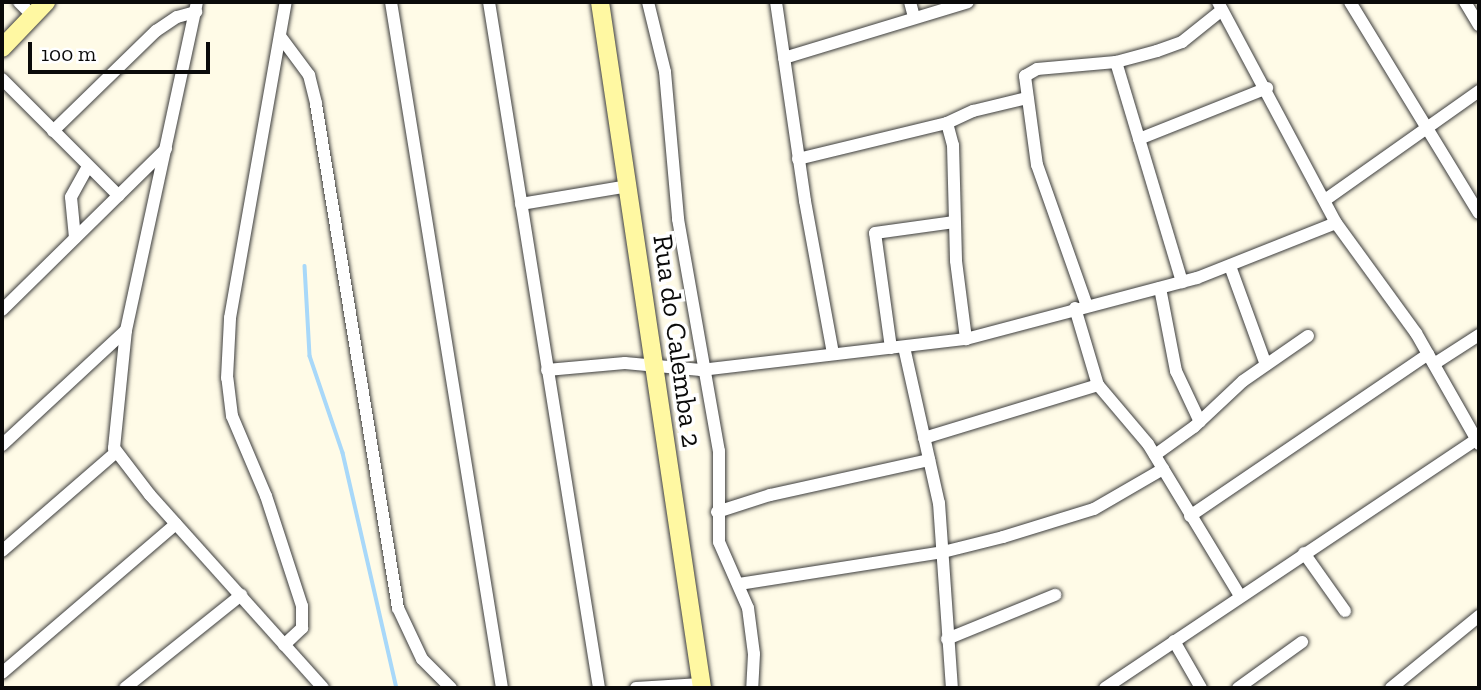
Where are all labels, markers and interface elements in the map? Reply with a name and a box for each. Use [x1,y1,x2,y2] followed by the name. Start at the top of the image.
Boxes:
[32,28,214,72] scale bar
[41,41,96,66] text: 100 m
[645,232,709,450] street label: Rua do Calemba 2

